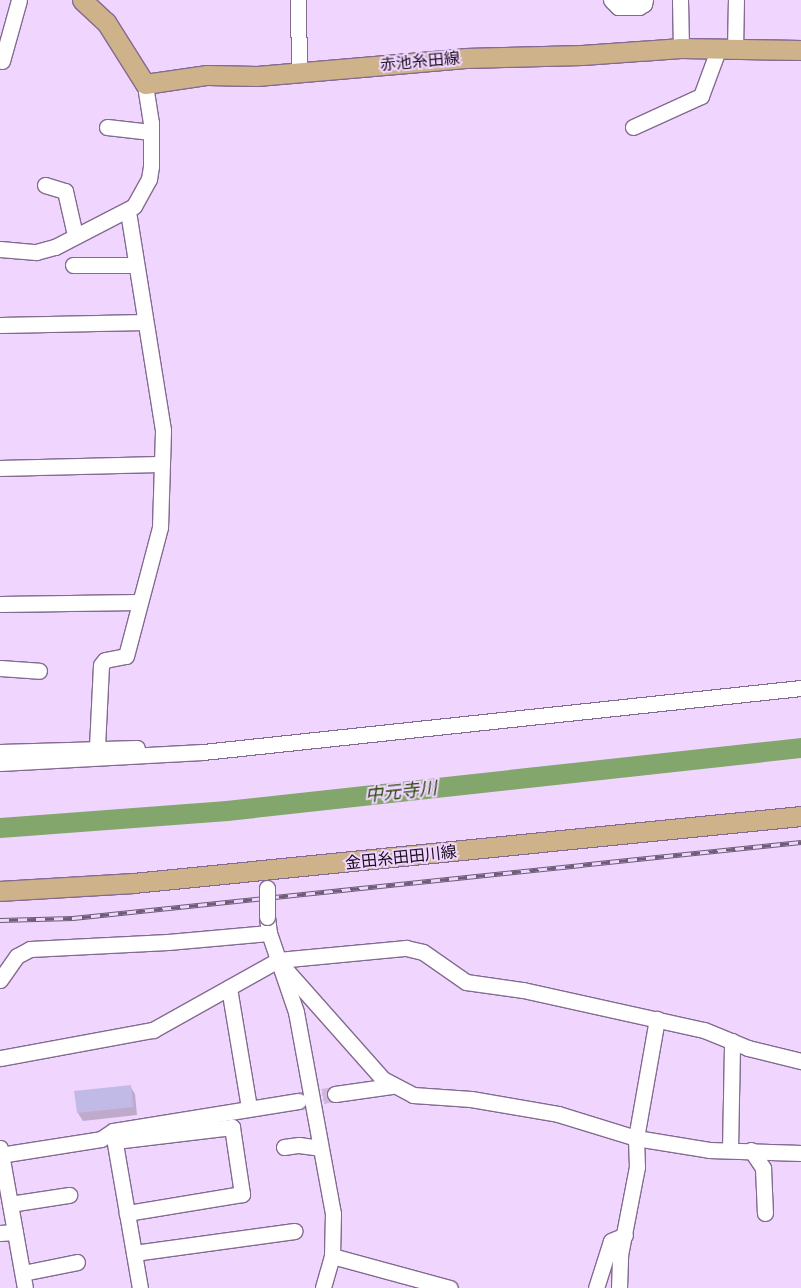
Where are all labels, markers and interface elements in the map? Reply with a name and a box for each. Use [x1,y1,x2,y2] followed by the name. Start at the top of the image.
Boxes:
[379,49,461,75] street label: 赤池糸田線
[364,777,438,807] water label: 中元寺川
[344,843,458,873] street label: 金田糸田田川線

